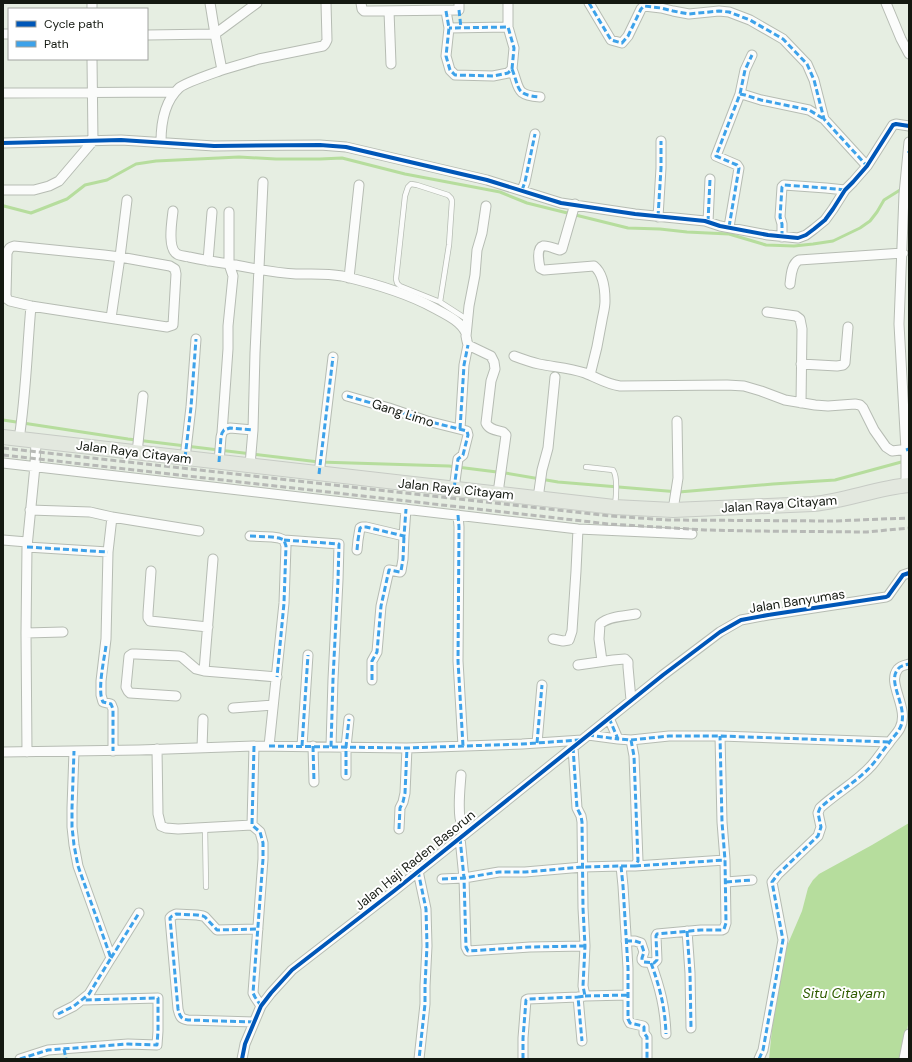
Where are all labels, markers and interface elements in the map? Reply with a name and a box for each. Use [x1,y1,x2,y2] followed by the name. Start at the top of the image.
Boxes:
[8,8,148,60] legend
[44,16,104,32] text: Cycle path
[44,36,69,52] text: Path
[370,395,437,431] street label: Gang Limo
[75,436,193,468] street label: Jalan Raya Citayam
[397,474,515,504] street label: Jalan Raya Citayam
[720,491,838,517] street label: Jalan Raya Citayam
[748,585,846,617] street label: Jalan Banyumas
[351,806,479,914] street label: Jalan Haji Raden Basorun
[803,984,885,1002] water label: Situ Citayam

